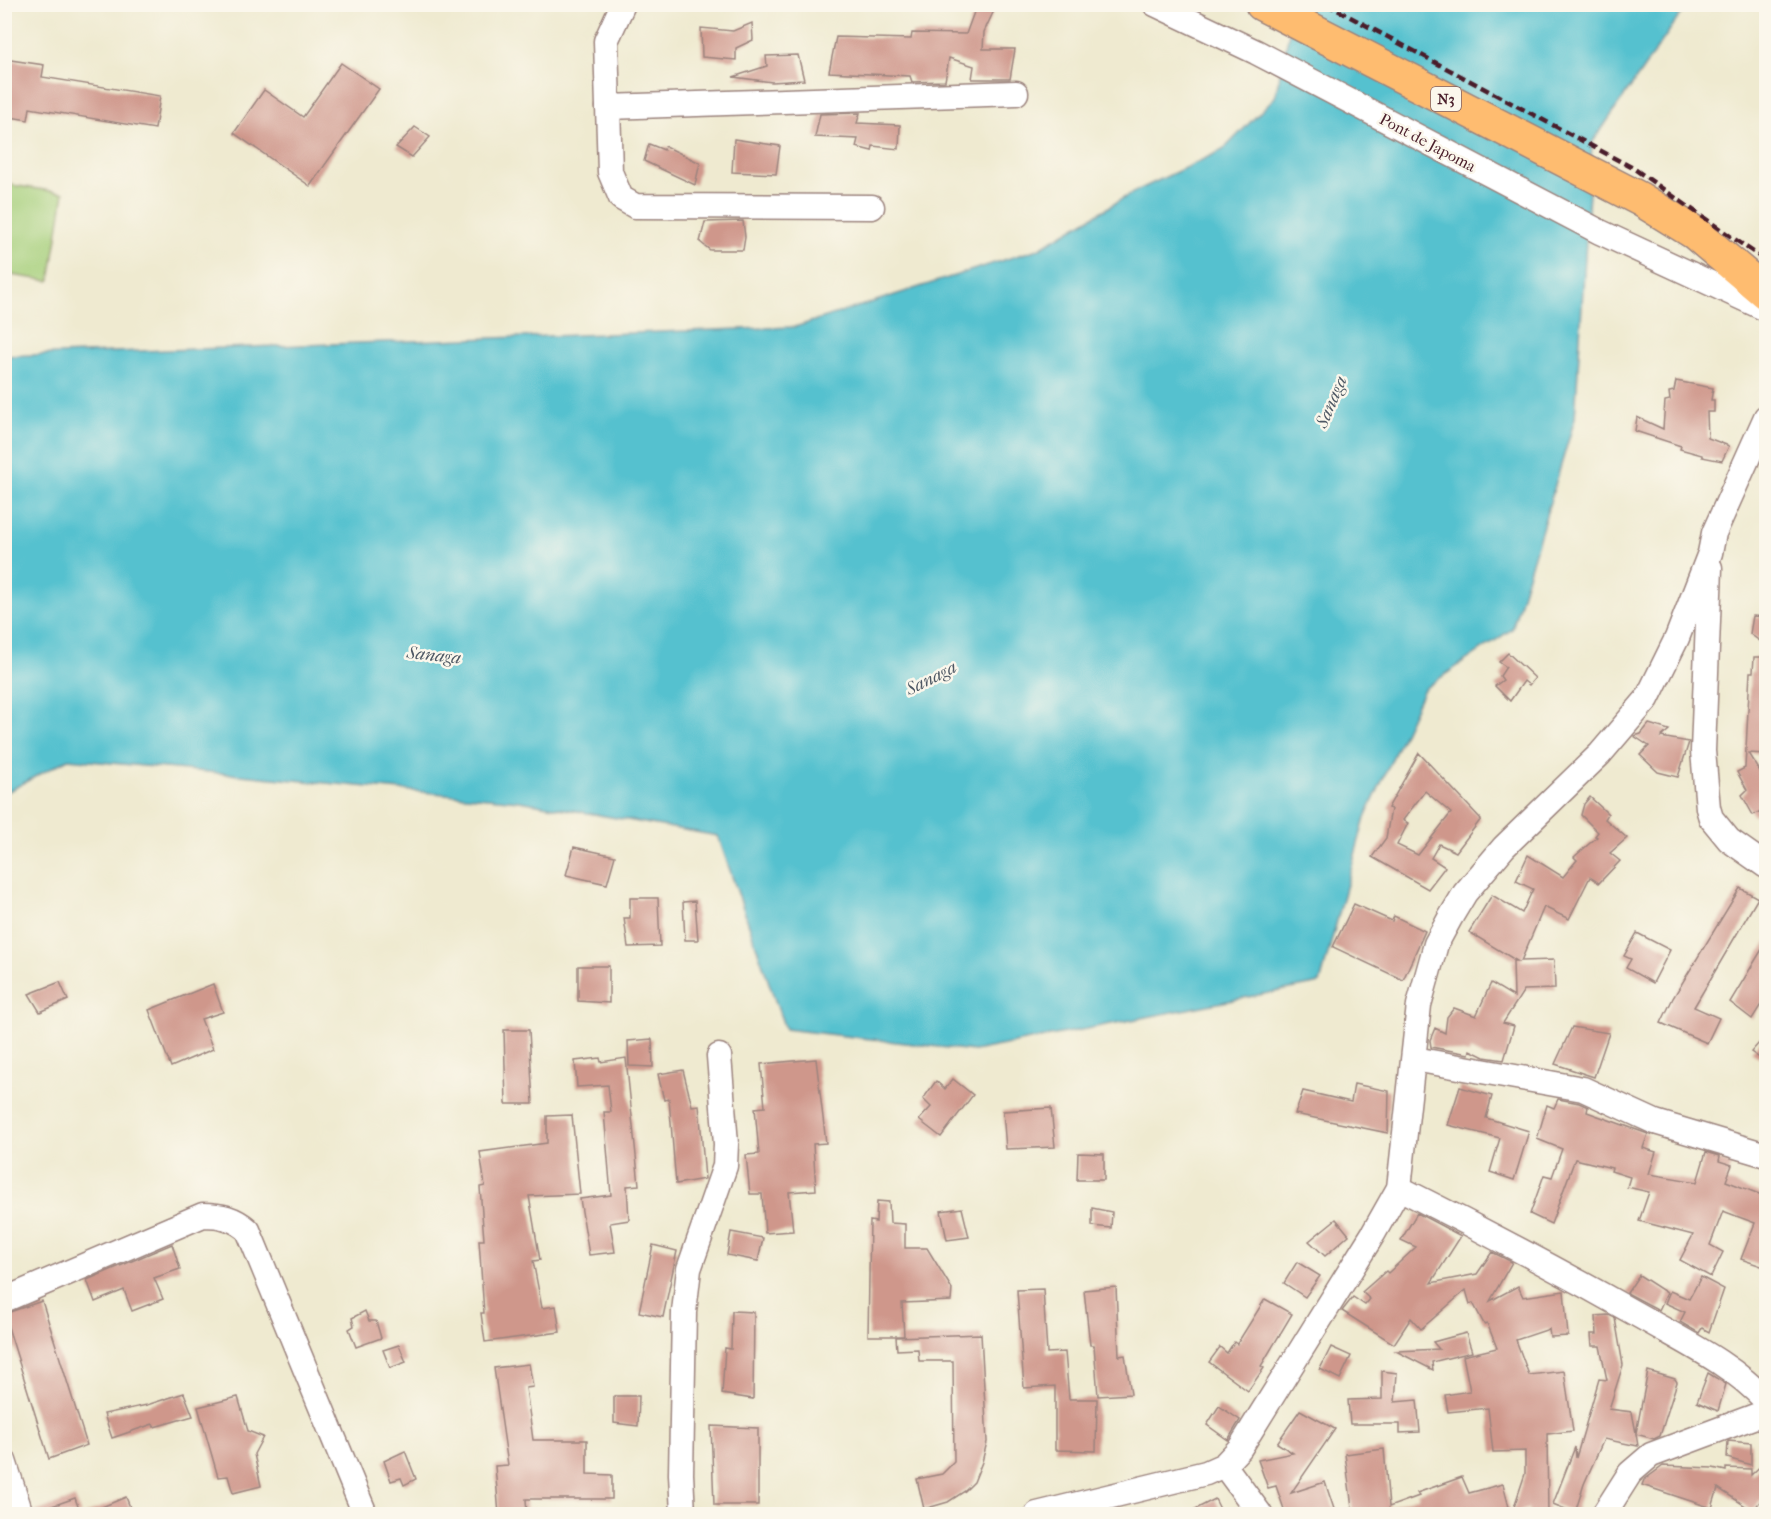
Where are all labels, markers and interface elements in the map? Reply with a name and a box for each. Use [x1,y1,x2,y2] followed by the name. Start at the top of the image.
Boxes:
[1431,87,1461,111] road number: N3
[1376,109,1480,176] street label: Pont de Japoma
[1311,373,1352,432] water label: Sanaga
[405,642,462,669] water label: Sanaga
[901,657,960,701] water label: Sanaga

